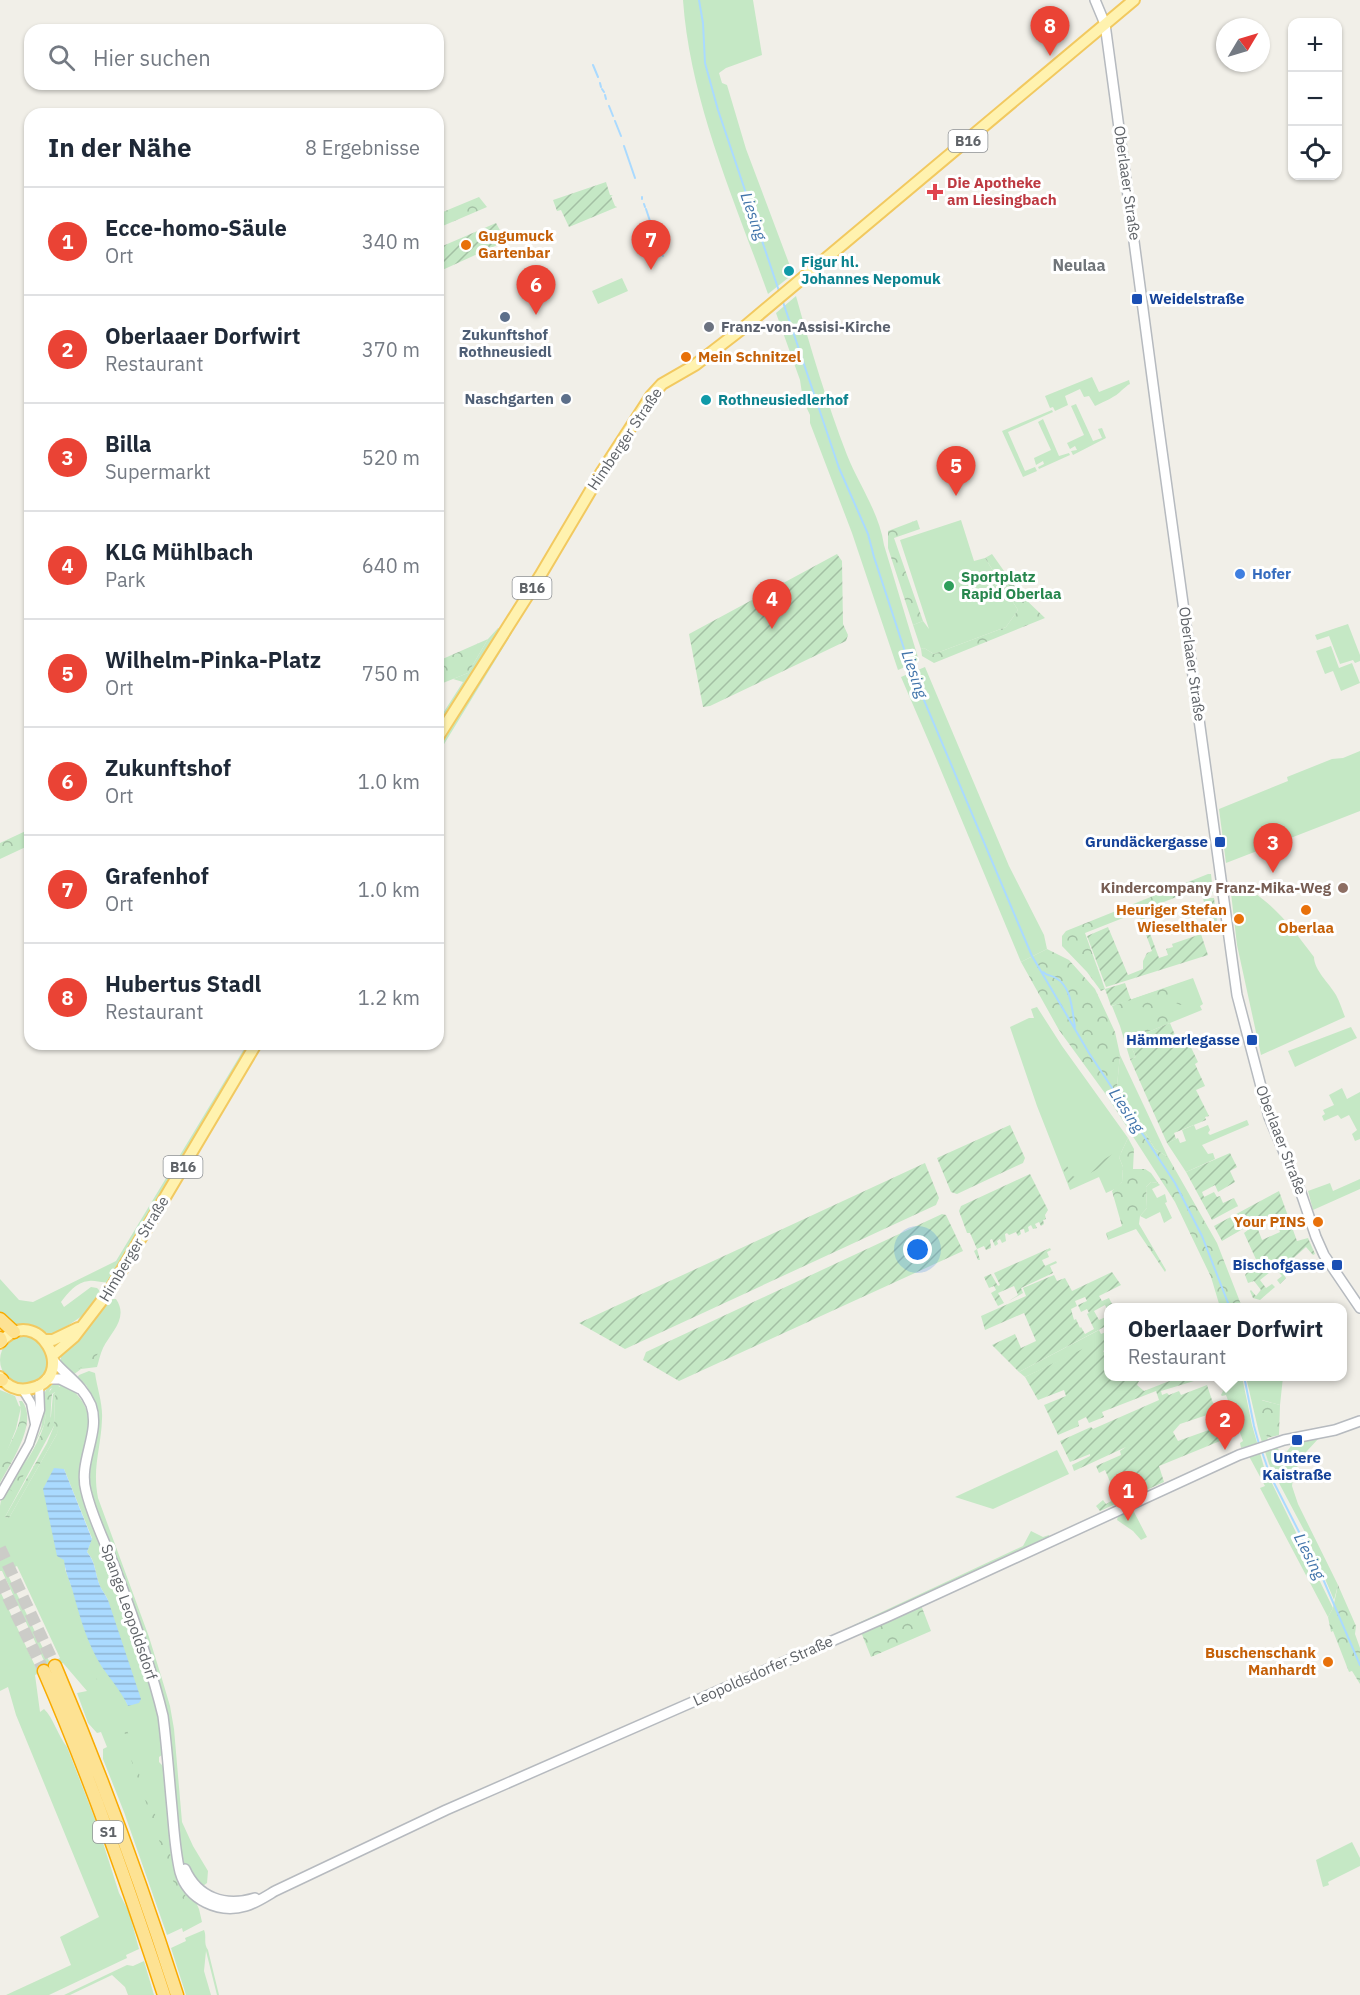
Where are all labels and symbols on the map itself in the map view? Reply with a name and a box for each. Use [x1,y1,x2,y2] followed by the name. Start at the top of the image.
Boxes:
[1030,7,1070,56] pin: 8
[1216,18,1270,72] north arrow
[1110,124,1145,242] street label: Oberlaaer Straße
[948,130,988,152] road number: B16
[947,173,1057,209] place label: Die Apotheke am Liesingbach
[928,185,942,199] marker: Die Apotheke am Liesingbach
[737,190,772,243] water label: Liesing
[632,220,670,270] pin: 7
[478,226,554,262] place label: Gugumuck Gartenbar
[459,238,473,252] marker: Gugumuck Gartenbar
[801,252,941,288] place label: Figur hl. Johannes Nepomuk
[1052,255,1106,275] district label: Neulaa
[782,264,796,278] marker: Figur hl. Johannes Nepomuk
[516,266,556,315] pin: 6
[1149,289,1245,308] place label: Weidelstraße
[1130,292,1144,306] marker: Weidelstraße
[498,310,512,324] marker: Zukunftshof Rothneusiedl
[721,317,891,336] place label: Franz-von-Assisi-Kirche
[702,320,716,334] marker: Franz-von-Assisi-Kirche
[458,325,552,361] place label: Zukunftshof Rothneusiedl
[698,347,802,366] place label: Mein Schnitzel
[679,350,693,364] marker: Mein Schnitzel
[583,384,666,494] street label: Himberger Straße
[464,389,554,408] place label: Naschgarten
[718,390,849,409] place label: Rothneusiedlerhof
[559,392,573,406] marker: Naschgarten
[699,393,713,407] marker: Rothneusiedlerhof
[936,446,976,496] pin: 5
[1252,564,1291,583] place label: Hofer
[961,567,1062,603] place label: Sportplatz Rapid Oberlaa
[1233,567,1247,581] marker: Hofer
[512,577,552,599] road number: B16
[942,579,956,593] marker: Sportplatz Rapid Oberlaa
[752,580,792,629] pin: 4
[1175,605,1210,723] street label: Oberlaaer Straße
[898,648,933,701] water label: Liesing
[1254,824,1292,873] pin: 3
[1085,832,1208,851] place label: Grundäckergasse
[1213,835,1227,849] marker: Grundäckergasse
[1101,878,1332,897] place label: Kindercompany Franz-Mika-Weg
[1336,881,1350,895] marker: Kindercompany Franz-Mika-Weg
[1116,900,1227,936] place label: Heuriger Stefan Wieselthaler
[1299,903,1313,917] marker: Oberlaa
[1232,912,1246,926] marker: Heuriger Stefan Wieselthaler
[1278,918,1334,937] place label: Oberlaa
[1126,1030,1240,1049] place label: Hämmerlegasse
[1245,1033,1259,1047] marker: Hämmerlegasse
[1252,1082,1311,1197] street label: Oberlaaer Straße
[1105,1084,1149,1137] water label: Liesing
[164,1156,202,1178] road number: B16
[95,1192,173,1305] street label: Himberger Straße
[1234,1212,1306,1231] place label: Your PINS
[1311,1215,1325,1229] marker: Your PINS
[903,1235,932,1264] your location
[1232,1255,1325,1274] place label: Bischofgasse
[1330,1258,1344,1272] marker: Bischofgasse
[1206,1400,1244,1450] pin: 2
[1290,1433,1304,1447] marker: Untere Kaistraße
[1262,1448,1332,1484] place label: Untere Kaistraße
[1108,1472,1148,1521] pin: 1
[1290,1530,1330,1583] water label: Liesing
[97,1541,162,1682] street label: Spange Leopoldsdorf
[690,1631,836,1710] street label: Leopoldsdorfer Straße
[1205,1643,1316,1679] place label: Buschenschank Manhardt
[1321,1655,1335,1669] marker: Buschenschank Manhardt
[93,1821,123,1843] road number: S1

